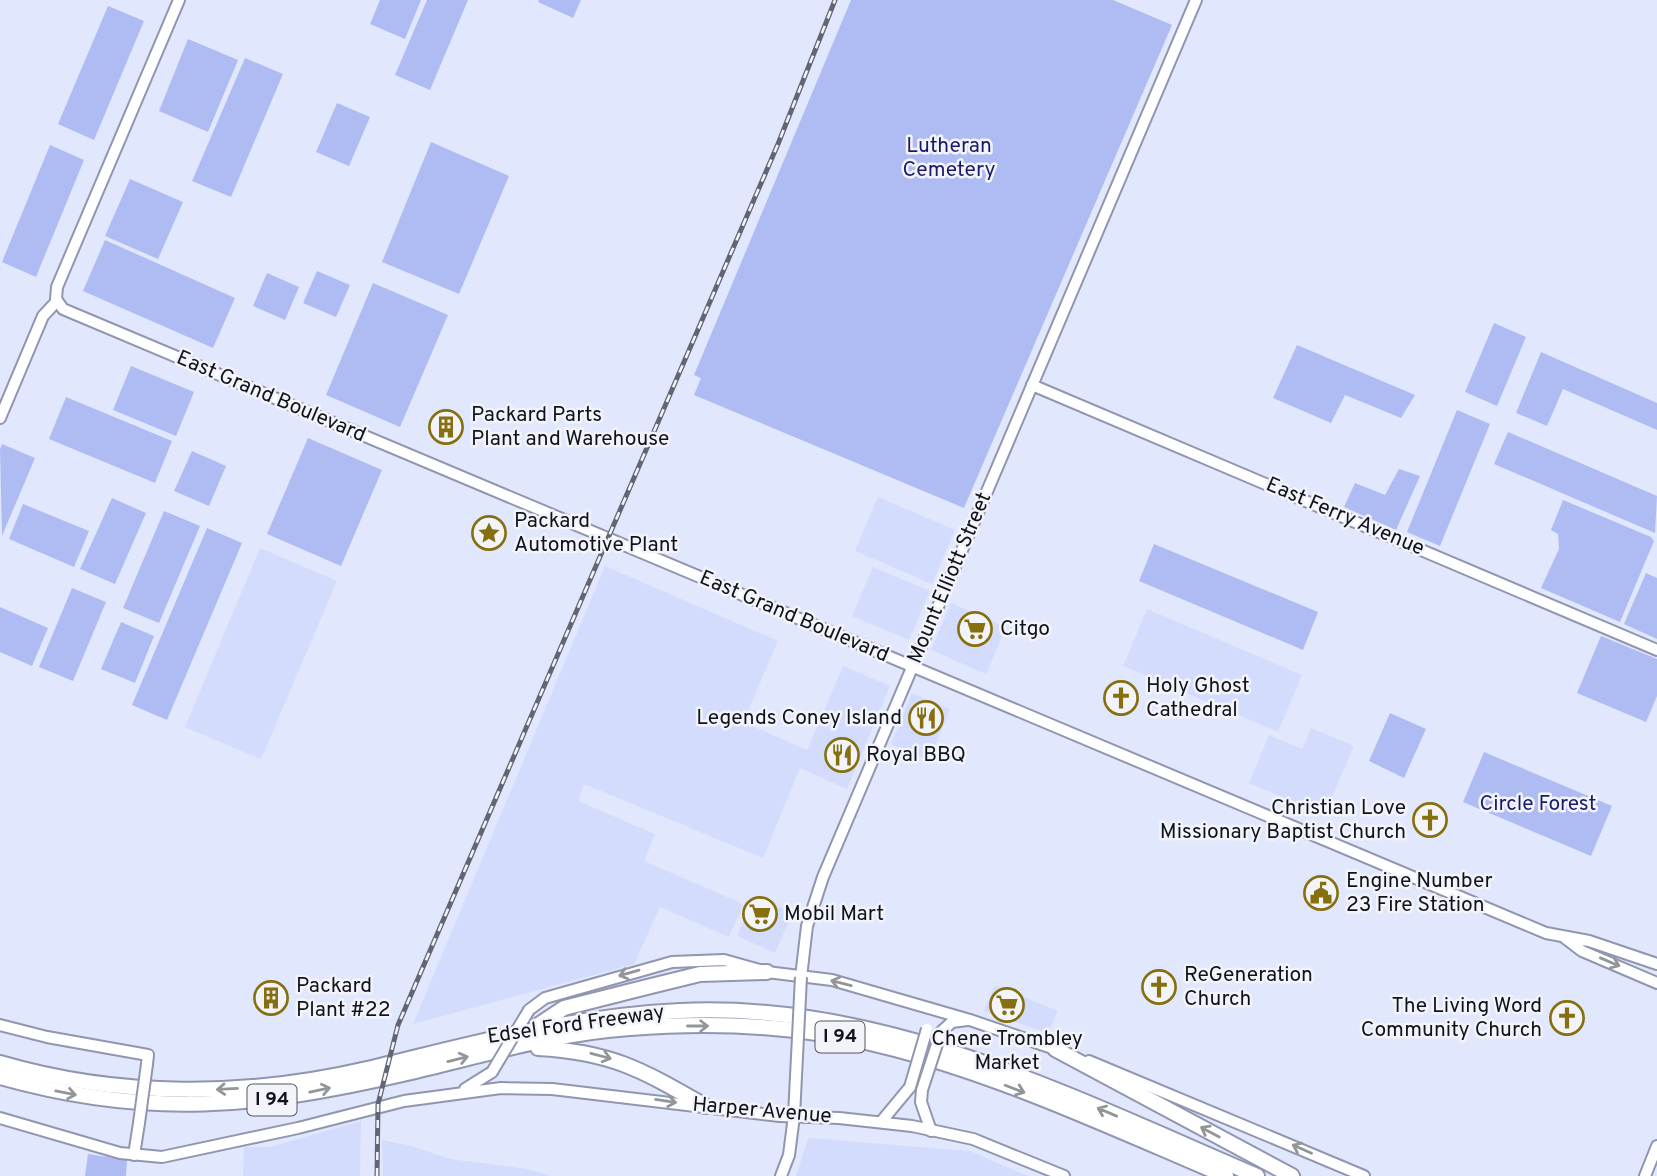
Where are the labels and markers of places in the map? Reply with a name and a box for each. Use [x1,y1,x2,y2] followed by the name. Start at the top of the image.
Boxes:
[471,402,669,453] place label: Packard Parts Plant and Warehouse
[427,408,465,446] building icon: Packard Parts Plant and Warehouse
[514,508,678,559] place label: Packard Automotive Plant
[470,514,508,552] place icon: Packard Automotive Plant
[956,610,994,648] supermarket icon: Citgo
[1000,616,1050,643] place label: Citgo
[1146,673,1250,724] place label: Holy Ghost Cathedral
[1102,679,1140,717] church icon: Holy Ghost Cathedral
[907,699,945,737] restaurant icon: Legends Coney Island
[696,705,902,732] place label: Legends Coney Island
[823,736,861,774] restaurant icon: Royal BBQ
[866,742,966,769] place label: Royal BBQ
[1160,795,1406,846] place label: Christian Love Missionary Baptist Church
[1411,801,1449,839] church icon: Christian Love Missionary Baptist Church
[1346,868,1493,919] place label: Engine Number 23 Fire Station
[1302,874,1340,912] public building icon: Engine Number 23 Fire Station
[741,895,779,933] supermarket icon: Mobil Mart
[784,901,884,928] place label: Mobil Mart
[1184,962,1313,1013] place label: ReGeneration Church
[1140,968,1178,1006] church icon: ReGeneration Church
[296,973,390,1024] place label: Packard Plant #22
[252,979,290,1017] building icon: Packard Plant #22
[988,986,1026,1024] supermarket icon: Chene Trombley Market
[1361,993,1542,1044] place label: The Living Word Community Church
[1548,999,1586,1037] church icon: The Living Word Community Church
[931,1026,1083,1077] place label: Chene Trombley Market

